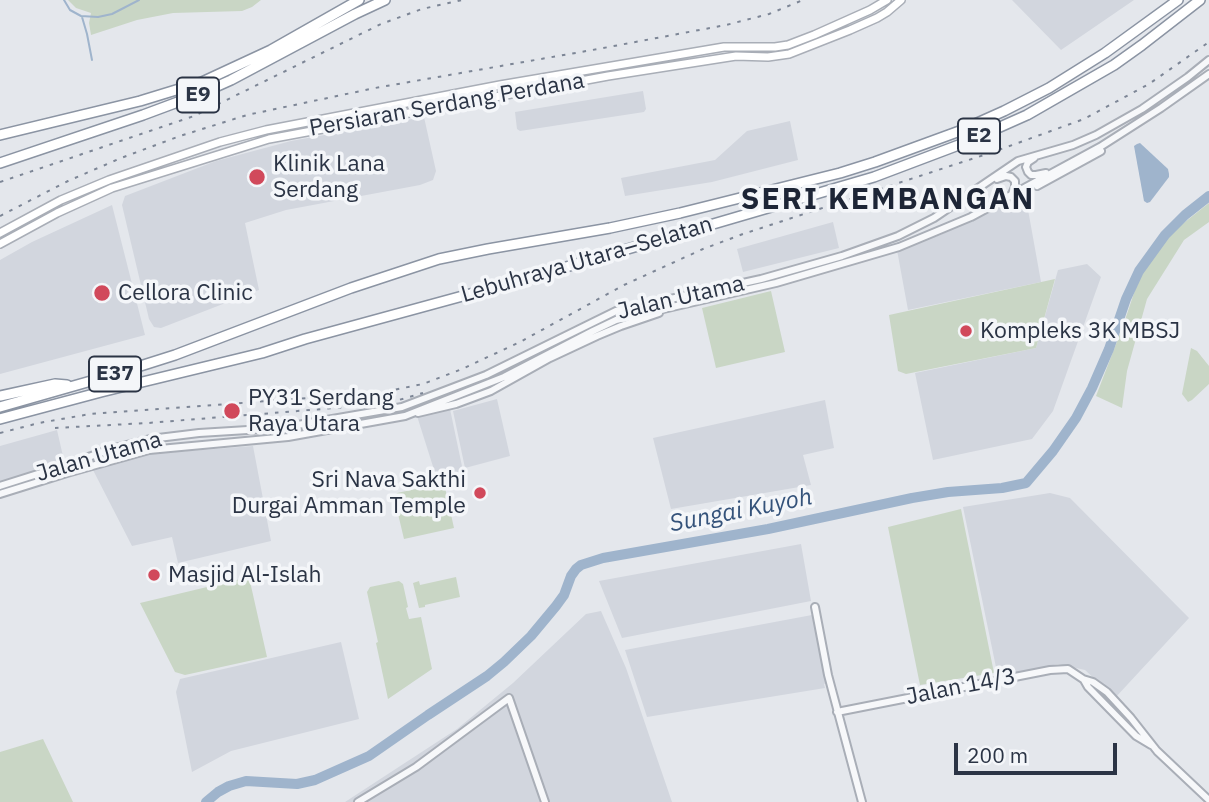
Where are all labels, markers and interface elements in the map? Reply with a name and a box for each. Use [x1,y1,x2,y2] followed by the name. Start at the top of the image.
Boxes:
[307,67,587,143] street label: Persiaran Serdang Perdana
[177,78,219,112] road number: E9
[958,118,1000,154] road number: E2
[273,150,385,204] place label: Klinik Lana Serdang
[247,167,267,187] marker: Klinik Lana Serdang
[742,182,1034,218] district label: SERI KEMBANGAN
[458,211,716,309] street label: Lebuhraya Utara–Selatan
[615,270,747,326] street label: Jalan Utama
[118,279,253,307] place label: Cellora Clinic
[92,283,112,303] marker: Cellora Clinic
[980,317,1180,345] place label: Kompleks 3K MBSJ
[958,323,974,339] marker: Kompleks 3K MBSJ
[89,356,141,392] road number: E37
[248,384,394,438] place label: PY31 Serdang Raya Utara
[222,401,242,421] marker: PY31 Serdang Raya Utara
[33,426,165,488] street label: Jalan Utama
[232,466,466,520] place label: Sri Nava Sakthi Durgai Amman Temple
[667,483,815,539] water label: Sungai Kuyoh
[472,485,488,501] marker: Sri Nava Sakthi Durgai Amman Temple
[168,561,322,589] place label: Masjid Al-Islah
[146,567,162,583] marker: Masjid Al-Islah
[904,663,1018,711] street label: Jalan 14/3
[957,728,1120,772] scale bar
[967,741,1028,769] text: 200 m

